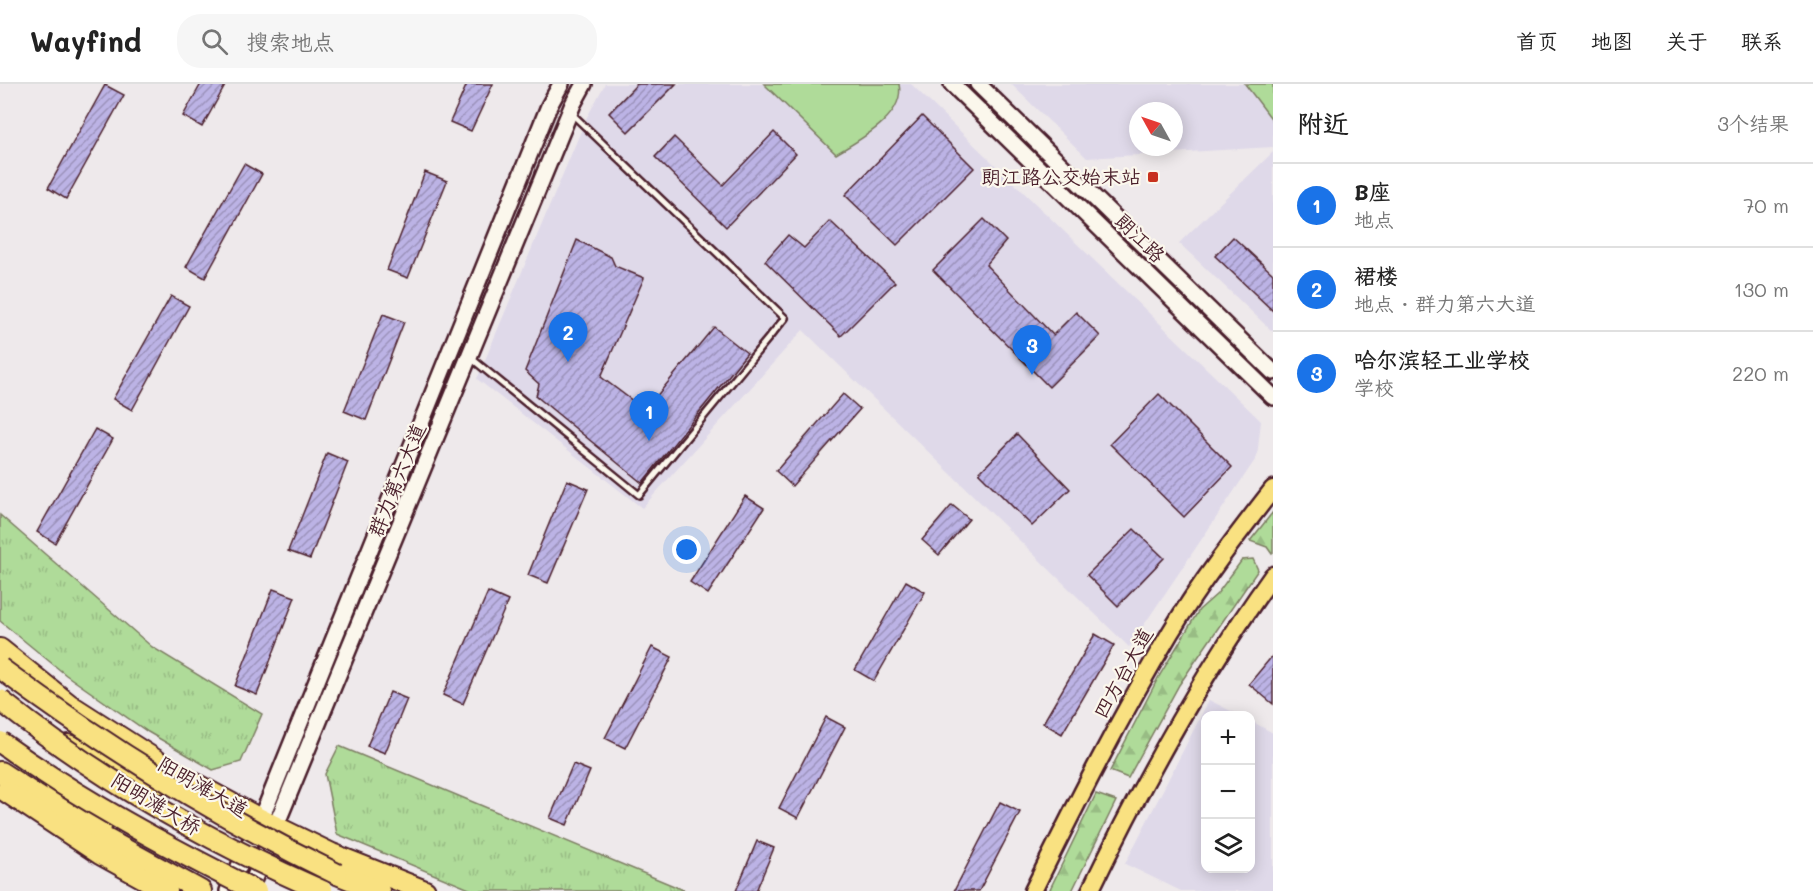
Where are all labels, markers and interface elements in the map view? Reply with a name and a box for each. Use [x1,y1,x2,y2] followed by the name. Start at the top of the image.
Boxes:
[177,14,597,68] search box
[30,23,141,59] text: Wayfind
[198,25,231,58] icon: search
[246,27,334,56] text: 搜索地点
[1516,27,1558,54] text: 首页
[1591,27,1633,54] text: 地图
[1666,27,1708,54] text: 关于
[1741,27,1783,54] text: 联系
[1129,102,1183,156] north arrow
[1297,106,1349,140] text: 附近
[1717,110,1789,136] text: 3个结果
[981,163,1141,189] place label: 朗江路公交始末站
[1146,170,1160,184] marker: 朗江路公交始末站
[1354,177,1391,206] text: B座
[1312,192,1321,218] text: 1
[1743,192,1789,218] text: 70 m
[1354,206,1394,232] text: 地点
[1110,207,1172,268] street label: 朗江路
[1354,261,1398,290] text: 裙楼
[1311,276,1322,302] text: 2
[1734,276,1789,302] text: 130 m
[1354,290,1536,316] text: 地点 · 群力第六大道
[548,312,588,362] pin: 2
[1012,326,1052,375] pin: 3
[1354,345,1530,374] text: 哈尔滨轻工业学校
[1311,360,1323,386] text: 3
[1732,360,1789,386] text: 220 m
[1354,374,1394,400] text: 学校
[630,392,668,441] pin: 1
[362,419,431,540] street label: 群力第六大道
[672,535,701,564] your location
[1087,622,1158,723] street label: 四方台大道
[1201,711,1255,873] map controls
[1201,711,1255,765] button: +
[154,750,253,822] street label: 阳明滩大道
[1201,765,1255,819] button: −
[107,766,206,840] street label: 阳明滩大桥
[1201,819,1255,873] button: layers

